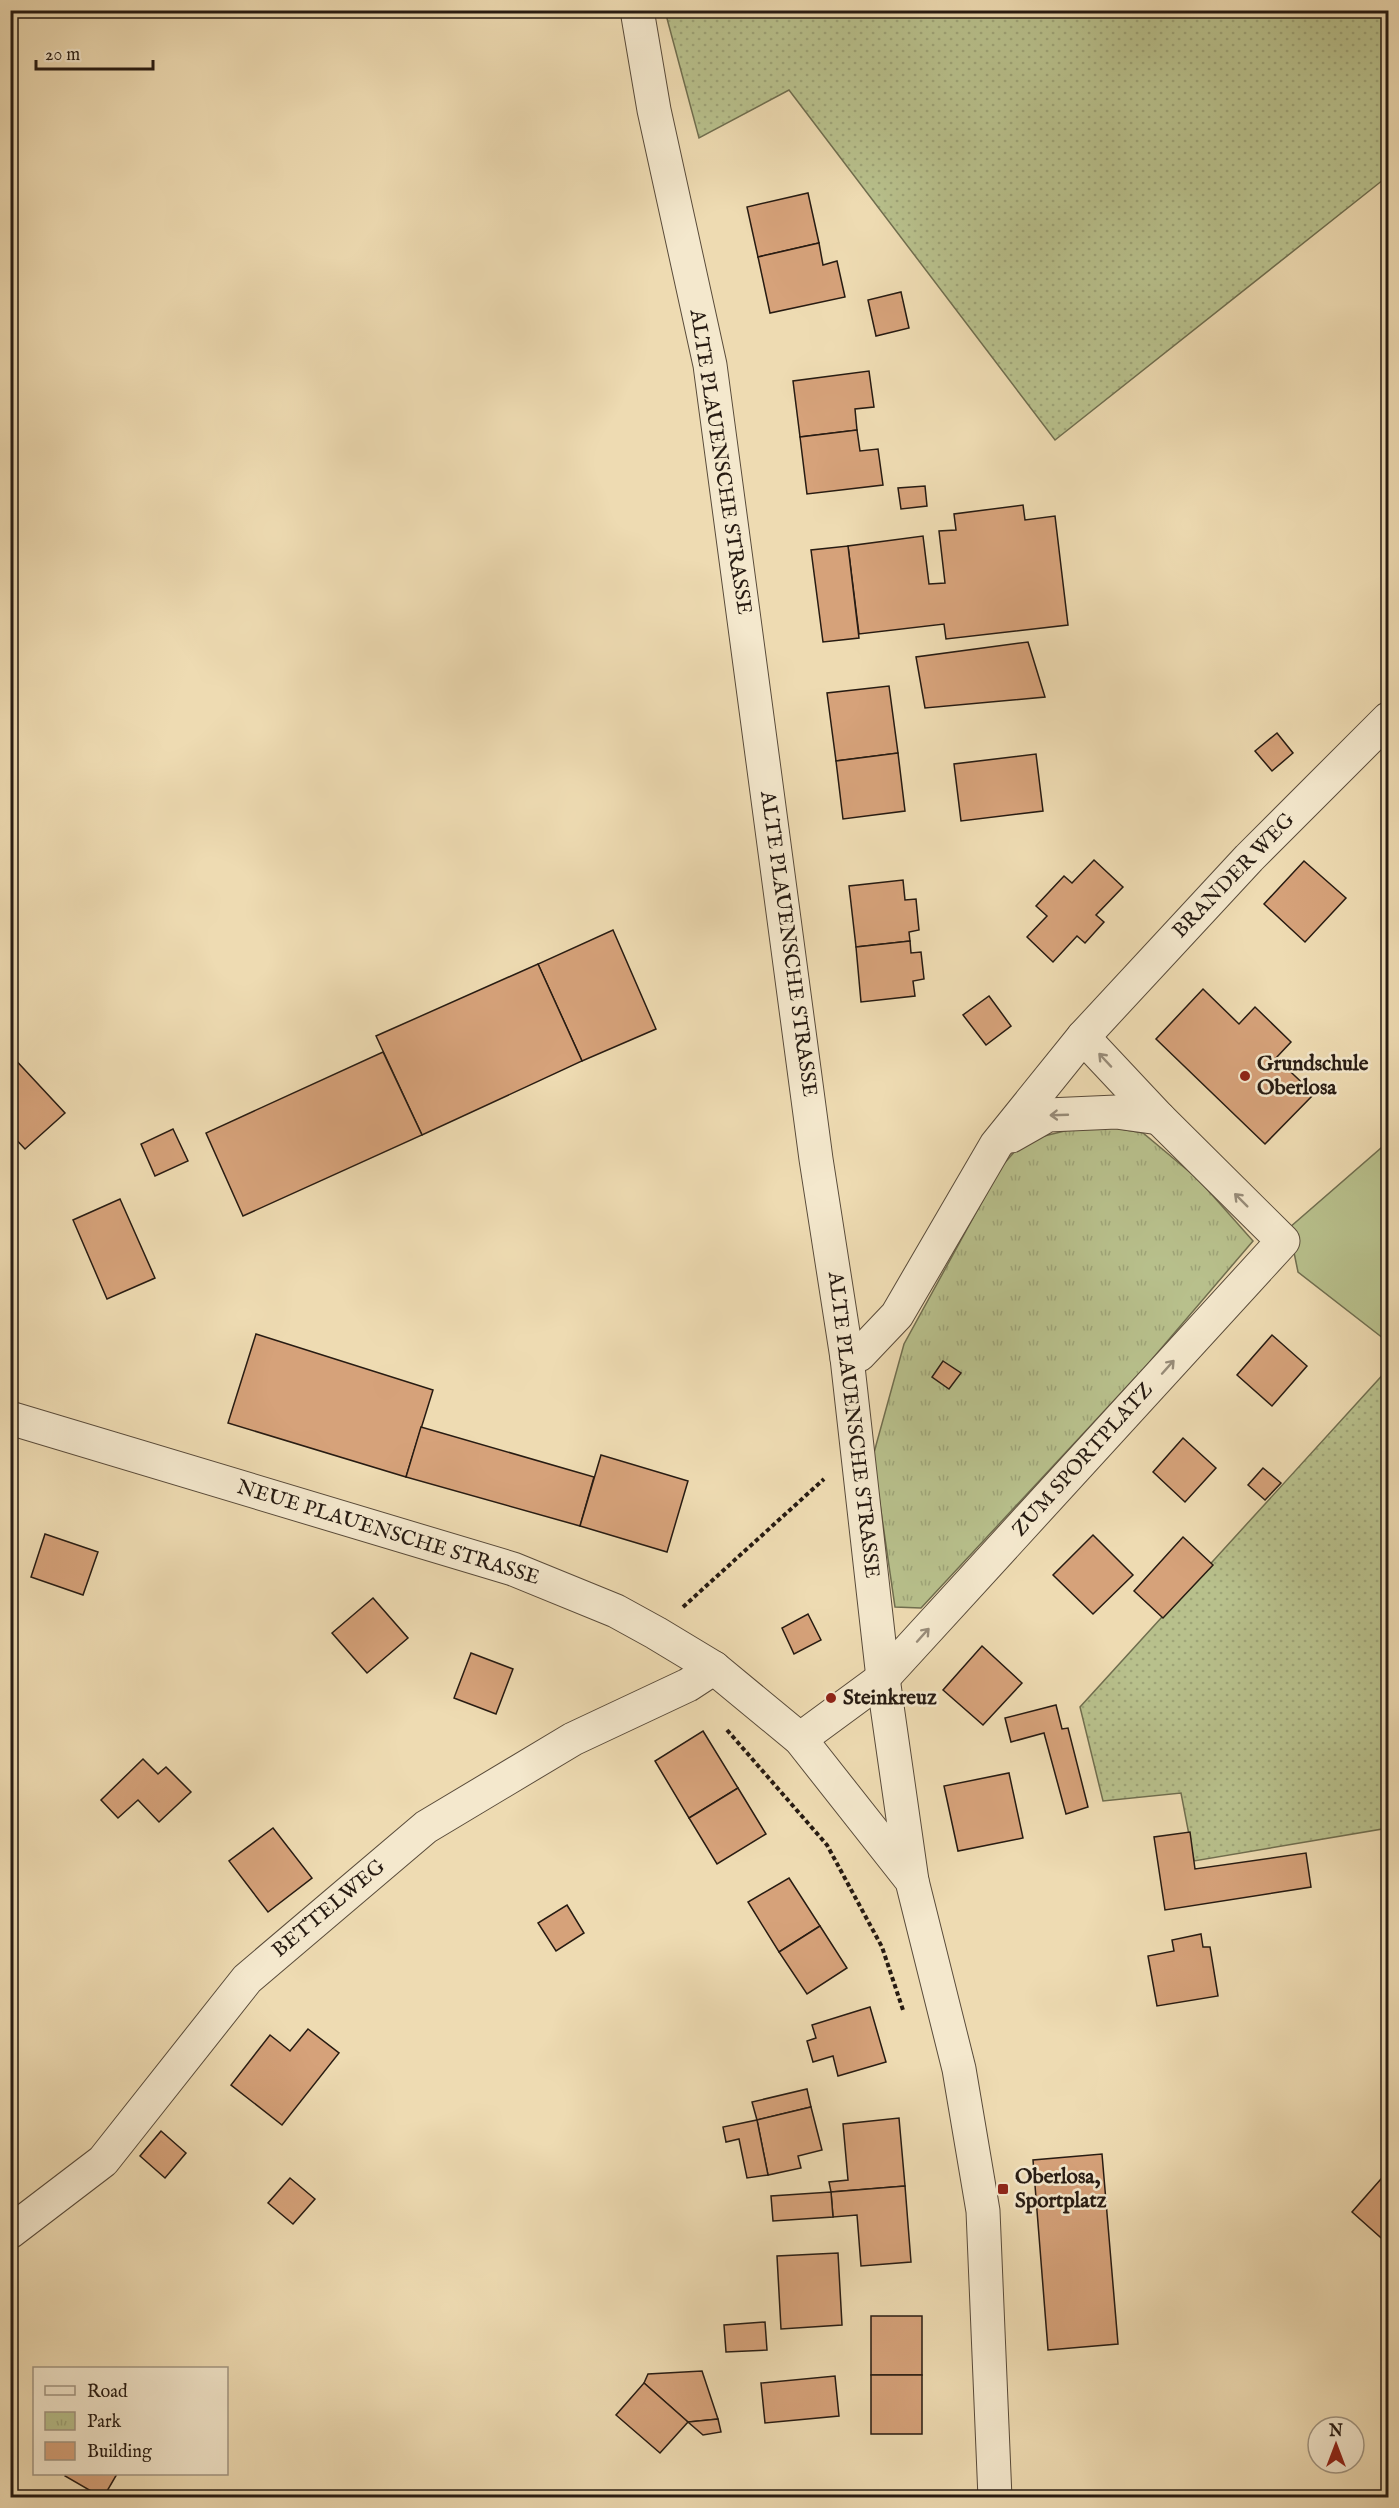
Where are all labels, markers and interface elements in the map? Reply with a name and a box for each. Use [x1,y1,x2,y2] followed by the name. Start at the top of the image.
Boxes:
[36,33,153,71] scale bar
[45,44,80,67] text: 20 m
[682,306,757,617] street label: ALTE PLAUENSCHE STRASSE
[753,788,823,1099] street label: ALTE PLAUENSCHE STRASSE
[1167,807,1301,945] street label: BRANDER WEG
[1257,1051,1369,1102] place label: Grundschule Oberlosa
[1098,1053,1112,1068] one-way arrow
[1238,1069,1252,1083] marker: Grundschule Oberlosa
[1049,1109,1069,1120] one-way arrow
[1234,1192,1249,1207] one-way arrow
[821,1269,885,1580] street label: ALTE PLAUENSCHE STRASSE
[1161,1360,1175,1375] one-way arrow
[1007,1377,1160,1543] street label: ZUM SPORTPLATZ
[233,1474,543,1592] street label: NEUE PLAUENSCHE STRASSE
[916,1628,930,1643] one-way arrow
[843,1685,937,1712] place label: Steinkreuz
[824,1691,838,1705] marker: Steinkreuz
[267,1854,391,1964] street label: BETTELWEG
[1015,2164,1107,2215] place label: Oberlosa, Sportplatz
[996,2182,1010,2196] marker: Oberlosa, Sportplatz
[33,2367,228,2475] legend
[87,2381,128,2404] text: Road
[87,2411,122,2434] text: Park
[1306,2415,1366,2475] north arrow
[1328,2422,1343,2442] text: N
[87,2441,152,2464] text: Building

